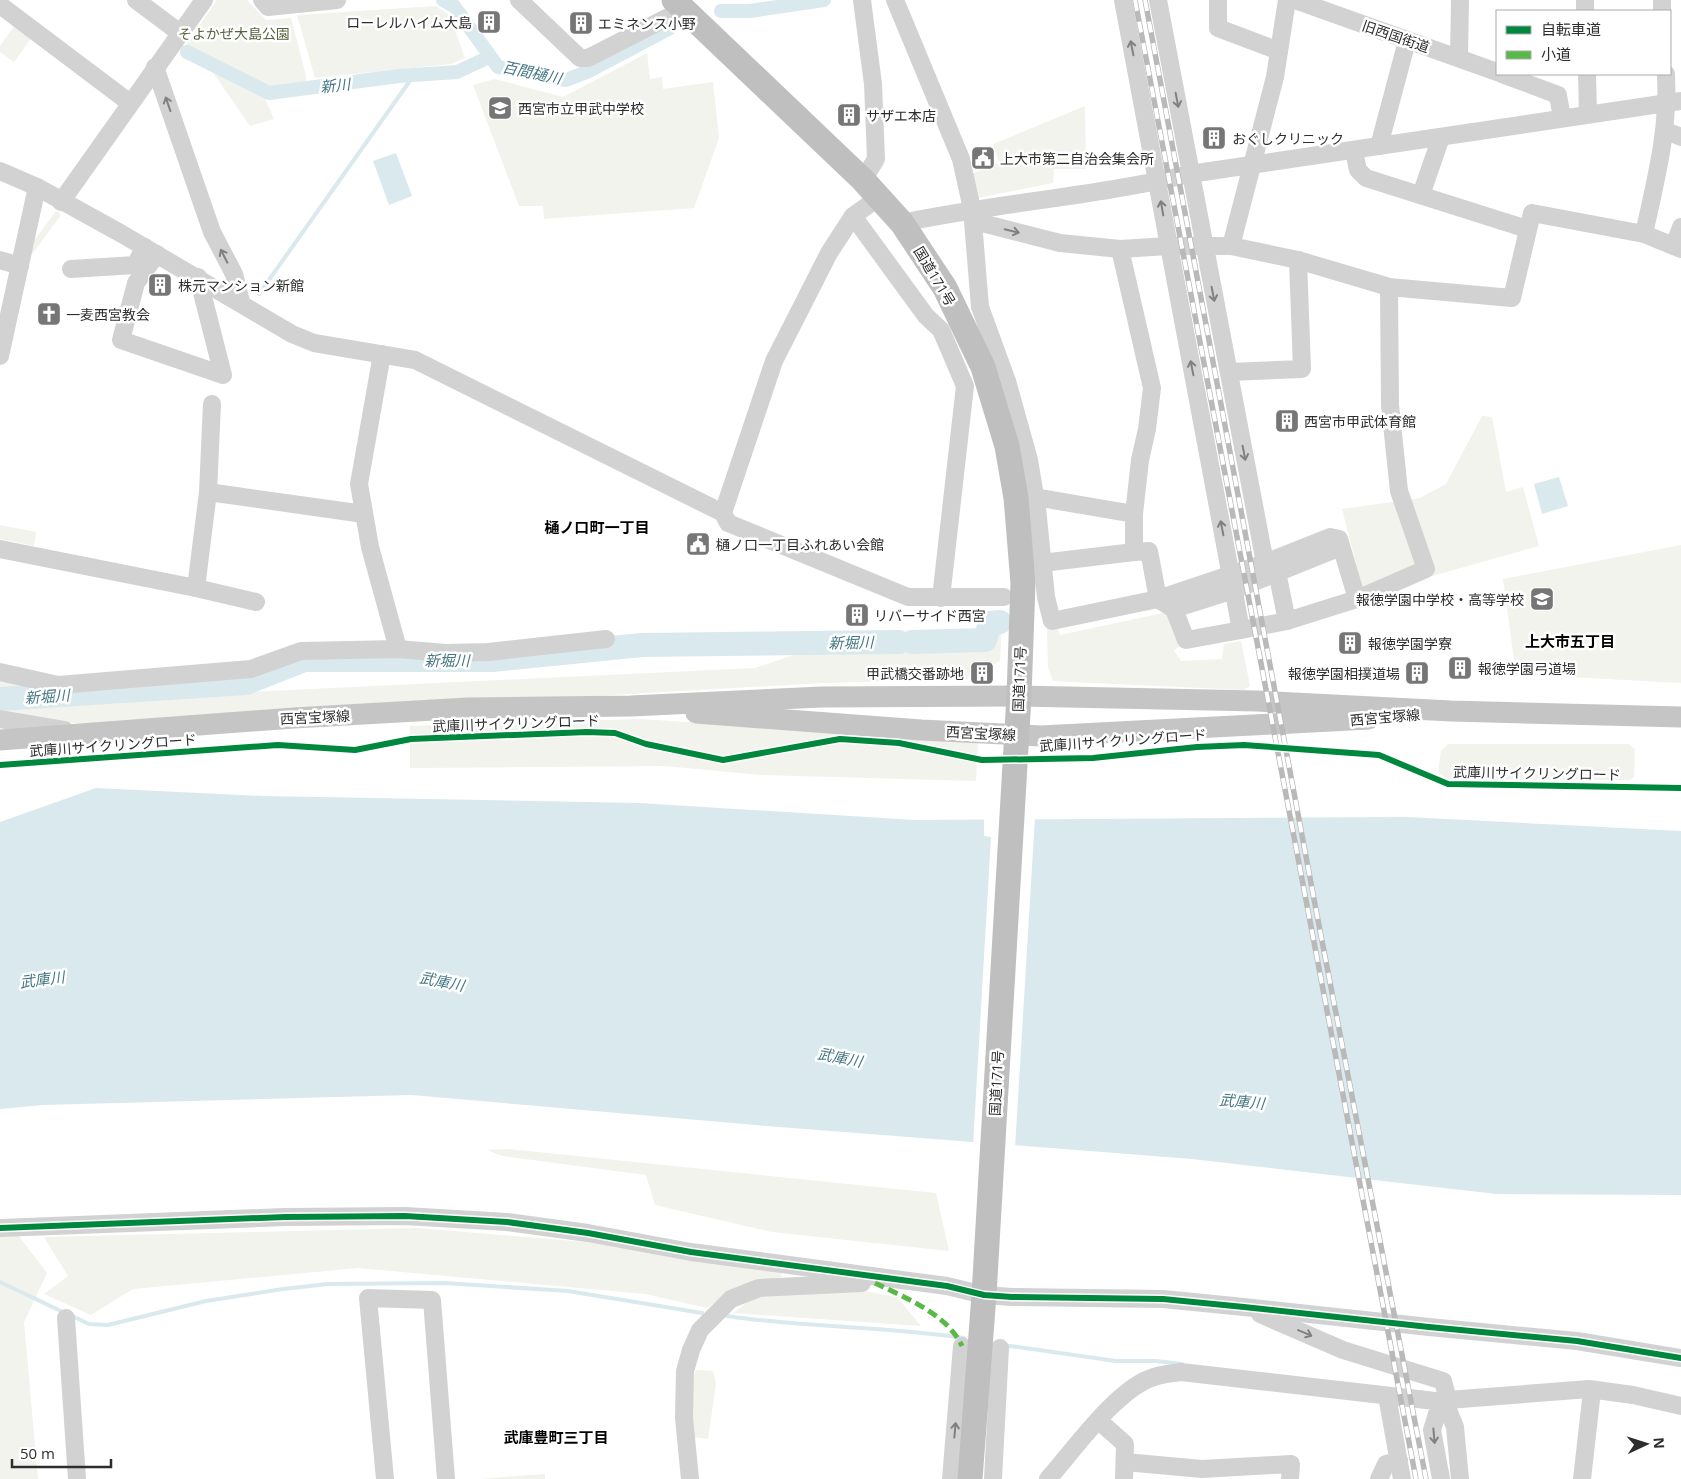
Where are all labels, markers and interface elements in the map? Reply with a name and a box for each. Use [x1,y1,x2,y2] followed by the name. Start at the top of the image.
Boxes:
[476,9,502,35] building icon: ローレルハイム大島
[568,10,594,36] building icon: エミネンス小野
[1496,10,1671,75] legend
[347,13,472,32] place label: ローレルハイム大島
[598,14,696,33] place label: エミネンス小野
[1360,16,1432,56] street label: 旧西国街道
[1541,19,1601,39] text: 自転車道
[178,24,290,43] park label: そよかぜ大島公園
[1127,41,1137,57] one-way arrow
[1541,44,1571,64] text: 小道
[501,56,565,88] water label: 百間樋川
[319,73,353,97] water label: 新川
[1172,91,1182,107] one-way arrow
[487,95,513,121] school or university icon: 西宮市立甲武中学校
[163,97,172,112] one-way arrow
[518,99,644,118] place label: 西宮市立甲武中学校
[836,102,862,128] building icon: サザエ本店
[866,106,936,125] place label: サザエ本店
[1201,125,1227,151] building icon: おぐしクリニック
[1232,129,1344,148] place label: おぐしクリニック
[970,145,996,171] public building icon: 上大市第二自治会集会所
[1000,149,1154,168] place label: 上大市第二自治会集会所
[1157,201,1167,217] one-way arrow
[1003,227,1019,236] one-way arrow
[910,243,960,309] street label: 国道171号
[219,249,228,264] one-way arrow
[147,272,173,298] building icon: 株元マンション新館
[178,276,304,295] place label: 株元マンション新館
[1209,285,1219,301] one-way arrow
[36,301,62,327] church icon: 一麦西宮教会
[66,305,150,324] place label: 一麦西宮教会
[1187,360,1196,376] one-way arrow
[1274,408,1300,434] building icon: 西宮市甲武体育館
[1304,412,1416,431] place label: 西宮市甲武体育館
[1240,445,1250,461] one-way arrow
[544,517,650,537] district label: 樋ノ口町一丁目
[1217,520,1226,536] one-way arrow
[685,531,711,557] public building icon: 樋ノ口一丁目ふれあい会館
[716,535,884,554] place label: 樋ノ口一丁目ふれあい会館
[1529,586,1555,612] school or university icon: 報徳学園中学校・高等学校
[1356,590,1524,609] place label: 報徳学園中学校・高等学校
[844,602,870,628] building icon: リバーサイド西宮
[874,606,986,625] place label: リバーサイド西宮
[1337,630,1363,656] building icon: 報徳学園学寮
[1525,631,1615,651] district label: 上大市五丁目
[828,632,876,652] water label: 新堀川
[1368,634,1452,653] place label: 報徳学園学寮
[1008,646,1030,712] street label: 国道171号
[424,650,471,670] water label: 新堀川
[1447,655,1473,681] building icon: 報徳学園弓道場
[1478,659,1576,678] place label: 報徳学園弓道場
[969,660,995,686] building icon: 甲武橋交番跡地
[1404,660,1430,686] building icon: 報徳学園相撲道場
[866,664,964,683] place label: 甲武橋交番跡地
[1288,664,1400,683] place label: 報徳学園相撲道場
[24,684,72,708] water label: 新堀川
[1349,704,1421,730] street label: 西宮宝塚線
[280,706,350,728] street label: 西宮宝塚線
[432,711,600,735] street label: 武庫川サイクリングロード
[946,722,1016,744] street label: 西宮宝塚線
[1039,725,1207,755] street label: 武庫川サイクリングロード
[29,730,197,760] street label: 武庫川サイクリングロード
[1453,762,1621,784] street label: 武庫川サイクリングロード
[18,966,68,992] water label: 武庫川
[418,967,468,995] water label: 武庫川
[816,1043,866,1071] water label: 武庫川
[985,1050,1007,1116] street label: 国道171号
[1219,1089,1267,1113] water label: 武庫川
[1297,1329,1312,1339] one-way arrow
[1621,1419,1671,1469] north arrow
[950,1423,960,1439] one-way arrow
[503,1427,609,1447] district label: 武庫豊町三丁目
[1429,1427,1439,1443] one-way arrow
[12,1436,111,1468] scale bar
[1650,1437,1669,1449] text: N
[20,1443,55,1463] text: 50 m

